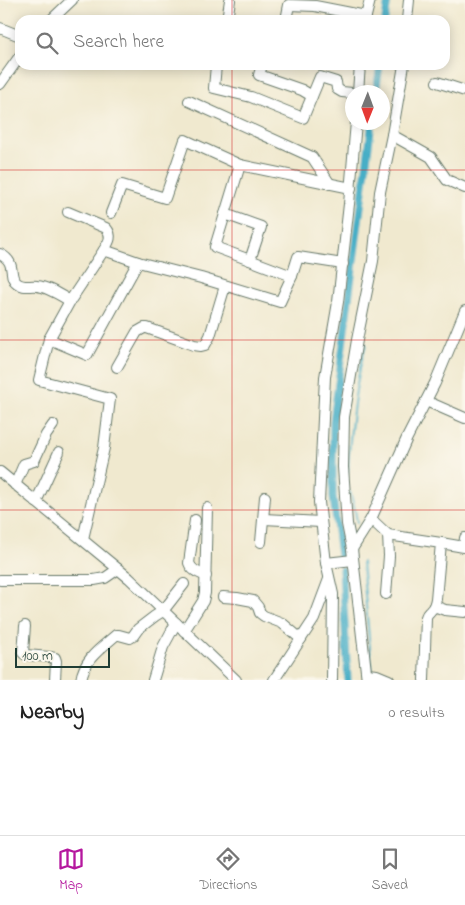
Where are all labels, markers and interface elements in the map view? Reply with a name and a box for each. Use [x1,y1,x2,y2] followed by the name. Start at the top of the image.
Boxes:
[15,15,450,70] search box
[33,29,61,57] icon: search
[73,29,164,56] text: Search here
[345,85,390,130] north arrow
[15,645,110,668] scale bar
[22,646,53,667] text: 100 m
[20,698,84,728] text: Nearby
[389,701,445,725] text: 0 results
[57,845,85,896] tab: Map
[199,845,257,896] tab: Directions
[371,845,408,896] tab: Saved

